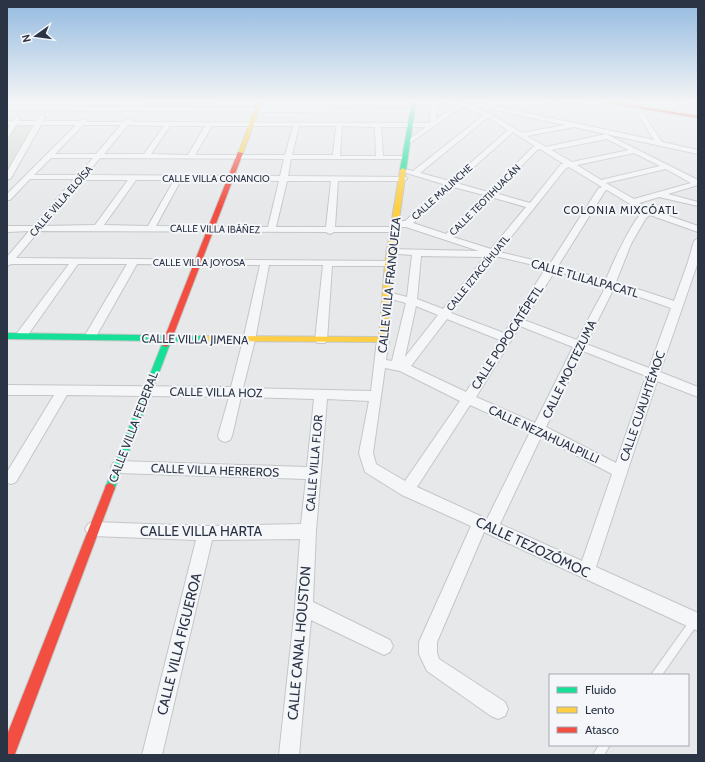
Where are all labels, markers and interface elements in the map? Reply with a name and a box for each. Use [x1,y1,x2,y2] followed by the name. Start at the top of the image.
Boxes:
[16,16,56,56] north arrow
[19,33,34,44] text: N
[409,161,476,223] street label: CALLE MALINCHE
[27,162,96,239] street label: CALLE VILLA ELOÍSA
[447,162,523,238] street label: CALLE TEOTIHUACÁN
[162,172,270,185] street label: CALLE VILLA CONANCIO
[563,203,679,217] district label: COLONIA MIXCÓATL
[374,216,404,354] street label: CALLE VILLA FRANQUEZA
[170,222,261,236] street label: CALLE VILLA IBÁÑEZ
[443,232,513,314] street label: CALLE IZTACCÍHUATL
[529,255,641,301] street label: CALLE TLILALPACATL
[153,256,246,269] street label: CALLE VILLA JOYOSA
[468,282,546,392] street label: CALLE POPOCATÉPETL
[539,317,600,421] street label: CALLE MOCTEZUMA
[141,331,249,347] street label: CALLE VILLA JIMENA
[616,349,668,463] street label: CALLE CUAUHTÉMOC
[105,369,161,485] street label: CALLE VILLA FEDERAL
[170,384,263,400] street label: CALLE VILLA HOZ
[486,402,602,466] street label: CALLE NEZAHUALPILLI
[302,413,326,512] street label: CALLE VILLA FLOR
[151,460,279,480] street label: CALLE VILLA HERREROS
[473,513,593,582] street label: CALLE TEZOZÓMOC
[140,522,262,540] street label: CALLE VILLA HARTA
[283,565,315,721] street label: CALLE CANAL HOUSTON
[153,571,205,717] street label: CALLE VILLA FIGUEROA
[549,674,689,746] legend
[585,682,617,697] text: Fluido
[585,702,615,717] text: Lento
[585,722,619,737] text: Atasco

